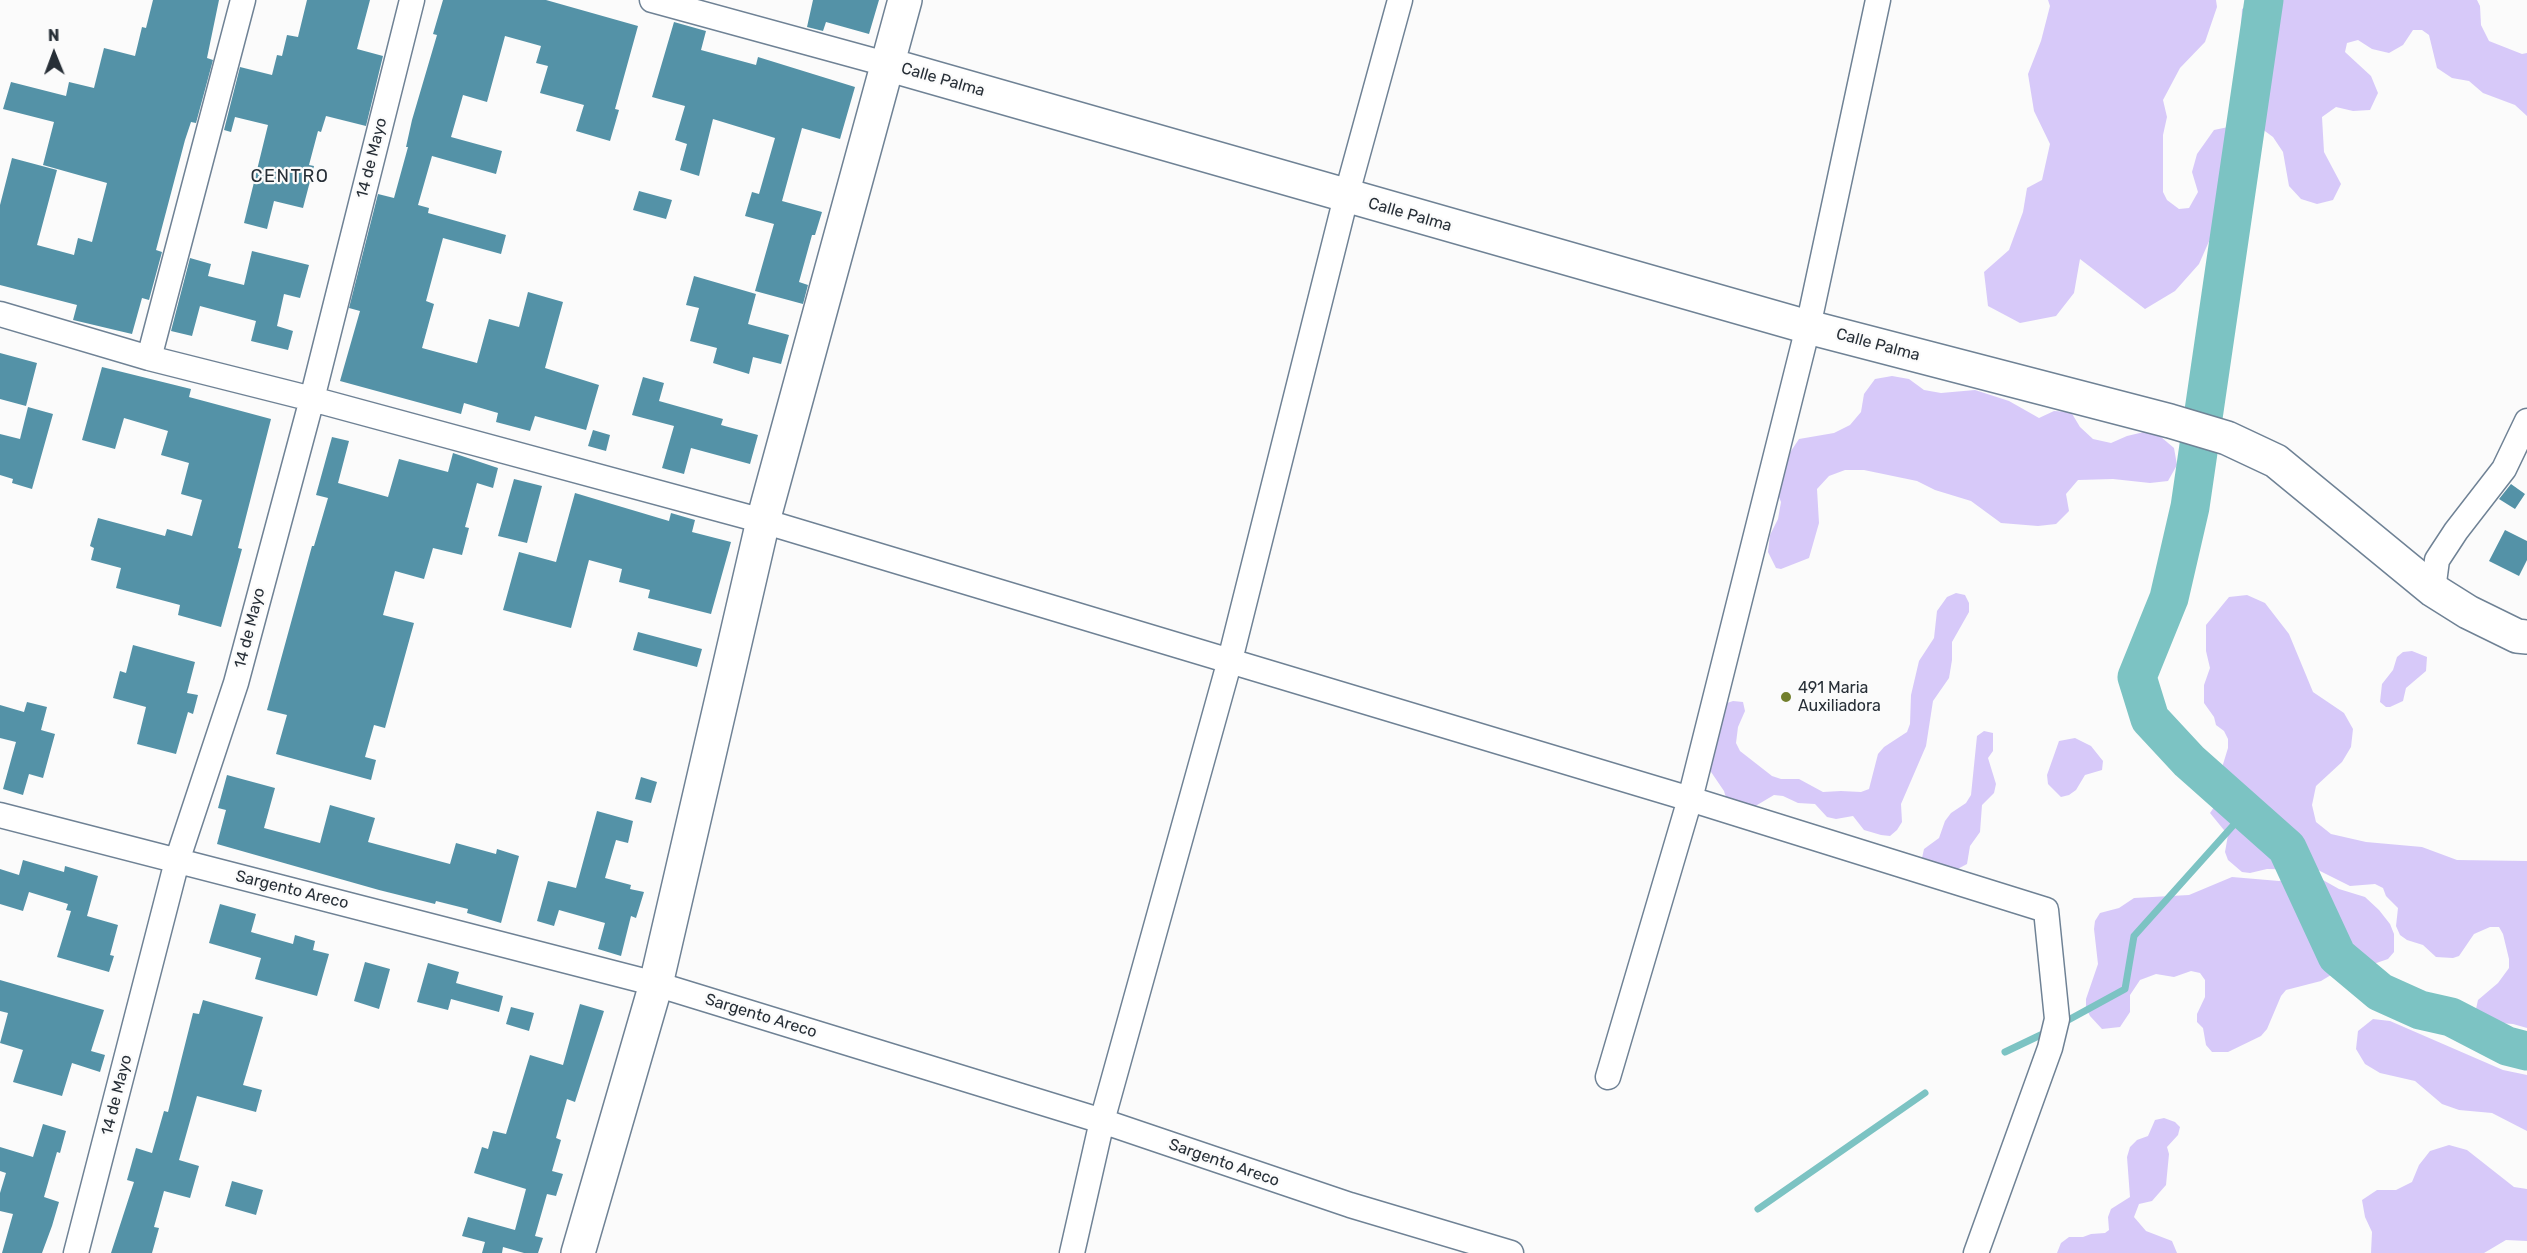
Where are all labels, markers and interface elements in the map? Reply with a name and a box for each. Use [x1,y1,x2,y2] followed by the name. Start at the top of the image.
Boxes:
[24,24,84,84] north arrow
[48,26,60,45] text: N
[899,59,987,101] street label: Calle Palma
[353,116,391,200] street label: 14 de Mayo
[251,166,329,188] district label: CENTRO
[1366,194,1454,236] street label: Calle Palma
[1834,325,1922,365] street label: Calle Palma
[231,586,269,670] street label: 14 de Mayo
[1798,678,1881,716] place label: 491 Maria Auxiliadora
[1779,690,1793,704] marker: 491 Maria Auxiliadora
[234,867,350,913] street label: Sargento Areco
[703,990,819,1042] street label: Sargento Areco
[98,1053,136,1137] street label: 14 de Mayo
[1166,1135,1282,1191] street label: Sargento Areco

